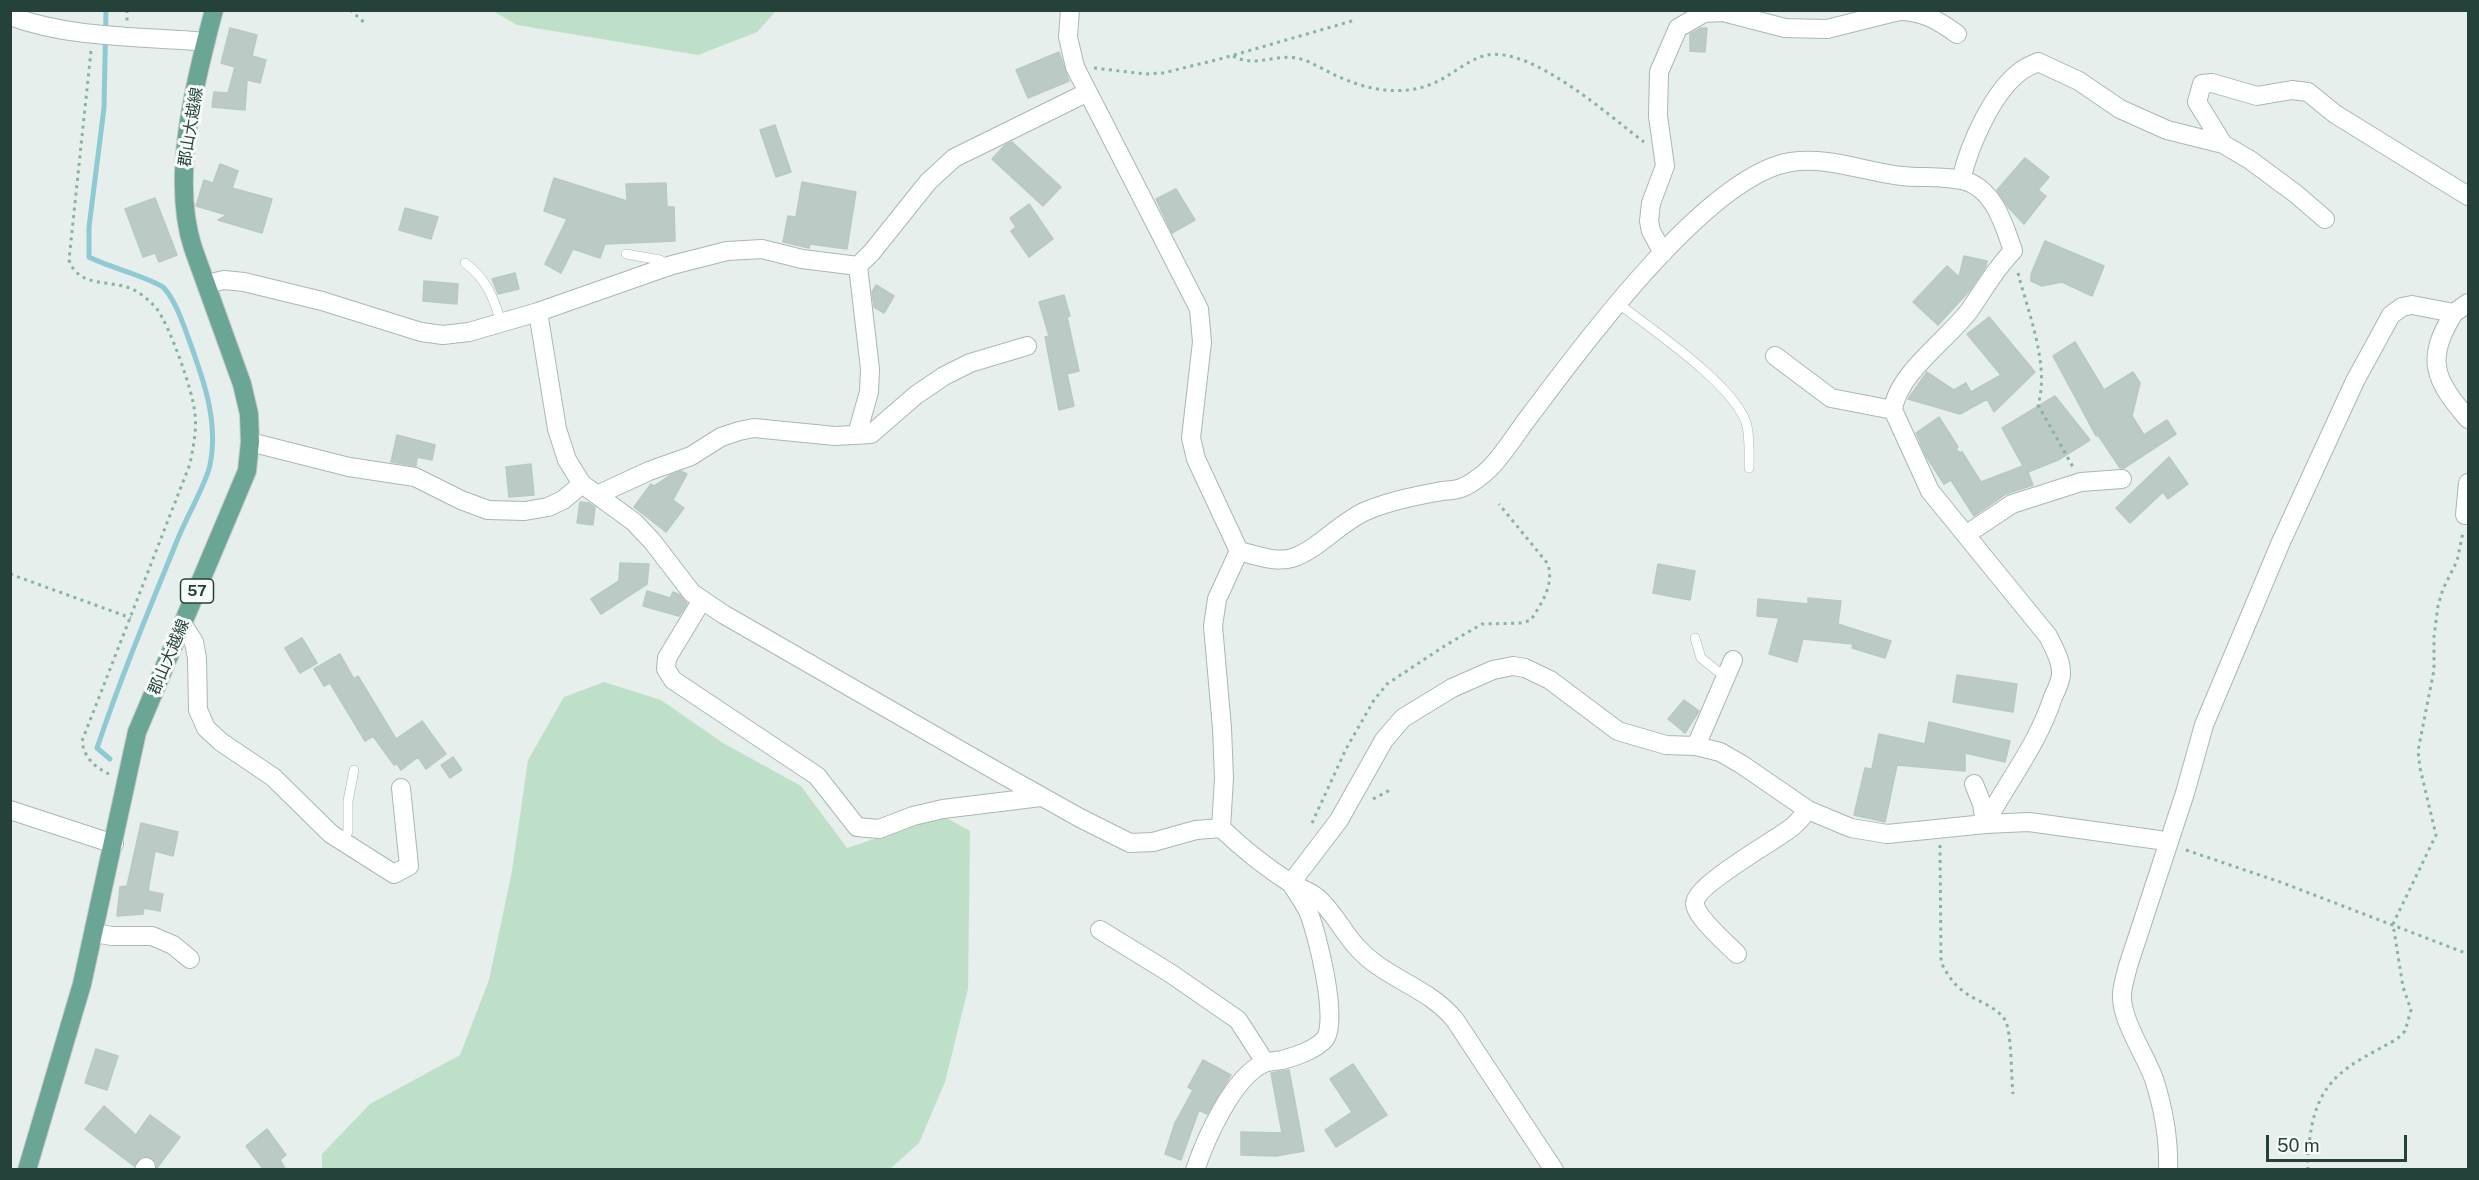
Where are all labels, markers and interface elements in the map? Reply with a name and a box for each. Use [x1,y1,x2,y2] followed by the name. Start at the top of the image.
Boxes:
[175,86,207,168] street label: 郡山大越線
[180,579,214,603] road number: 57
[145,616,193,698] street label: 郡山大越線
[2269,1123,2410,1161] scale bar
[2277,1135,2320,1156] text: 50 m

